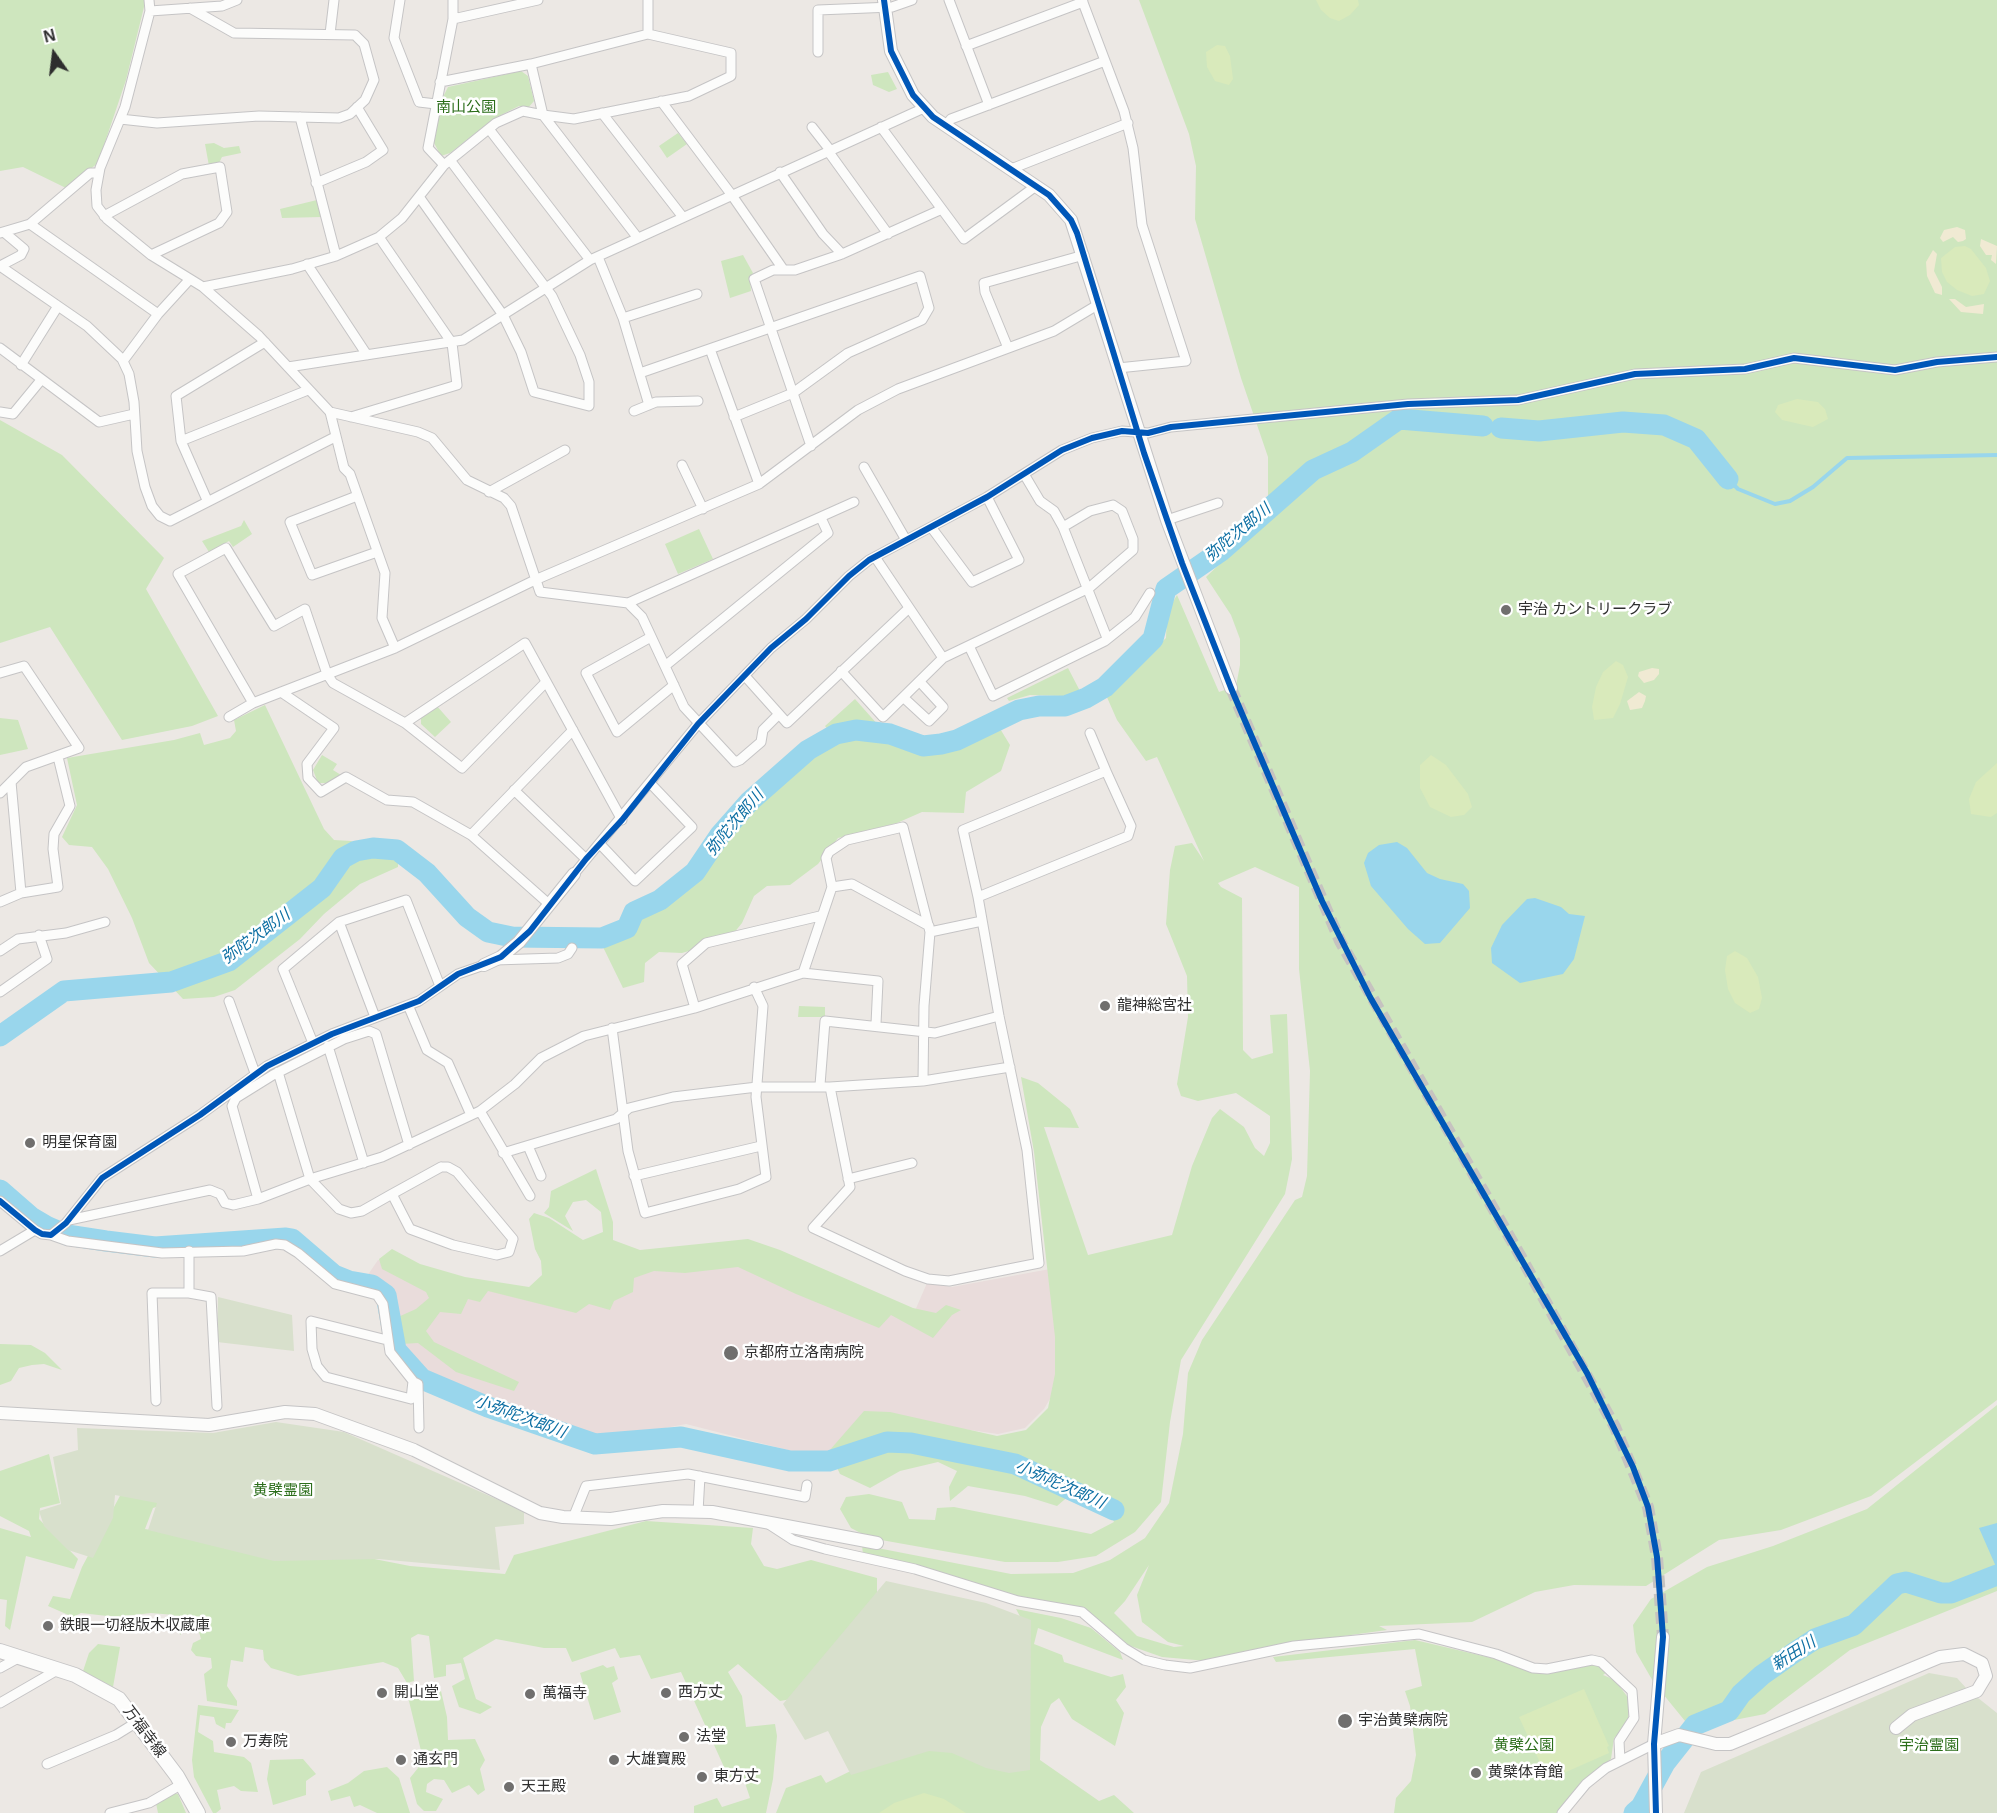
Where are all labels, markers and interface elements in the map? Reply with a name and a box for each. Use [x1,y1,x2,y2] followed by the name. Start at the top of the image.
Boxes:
[24,24,84,84] north arrow
[42,26,57,46] text: N
[436,99,496,117] park label: 南山公園
[1201,500,1275,566] water label: 弥陀次郎川
[1518,601,1672,619] place label: 宇治 カントリークラブ
[1499,603,1513,617] marker: 宇治 カントリークラブ
[702,786,768,860] water label: 弥陀次郎川
[218,906,294,968] water label: 弥陀次郎川
[1117,997,1192,1015] place label: 龍神総宮社
[1098,999,1112,1013] marker: 龍神総宮社
[42,1134,117,1152] place label: 明星保育園
[23,1136,37,1150] marker: 明星保育園
[722,1344,740,1362] marker: 京都府立洛南病院
[744,1344,864,1362] place label: 京都府立洛南病院
[472,1392,568,1442] water label: 小弥陀次郎川
[1012,1457,1108,1513] water label: 小弥陀次郎川
[253,1482,313,1500] park label: 黄檗霊園
[60,1617,210,1635] place label: 鉄眼一切経版木収蔵庫
[41,1619,55,1633] marker: 鉄眼一切経版木収蔵庫
[1769,1633,1819,1675] water label: 新田川
[394,1684,439,1702] place label: 開山堂
[678,1684,723,1702] place label: 西方丈
[542,1685,587,1703] place label: 萬福寺
[375,1686,389,1700] marker: 開山堂
[659,1686,673,1700] marker: 西方丈
[523,1687,537,1701] marker: 萬福寺
[119,1703,169,1761] street label: 万福寺線
[1336,1712,1354,1730] marker: 宇治黄檗病院
[1358,1712,1448,1730] place label: 宇治黄檗病院
[696,1728,726,1746] place label: 法堂
[677,1730,691,1744] marker: 法堂
[243,1733,288,1751] place label: 万寿院
[224,1735,238,1749] marker: 万寿院
[1494,1737,1554,1755] park label: 黄檗公園
[1899,1737,1959,1755] park label: 宇治霊園
[413,1751,458,1769] place label: 通玄門
[626,1751,686,1769] place label: 大雄寶殿
[394,1753,408,1767] marker: 通玄門
[607,1753,621,1767] marker: 大雄寶殿
[1488,1764,1563,1782] place label: 黄檗体育館
[1469,1766,1483,1780] marker: 黄檗体育館
[714,1768,759,1786] place label: 東方丈
[695,1770,709,1784] marker: 東方丈
[521,1778,566,1796] place label: 天王殿
[502,1780,516,1794] marker: 天王殿

